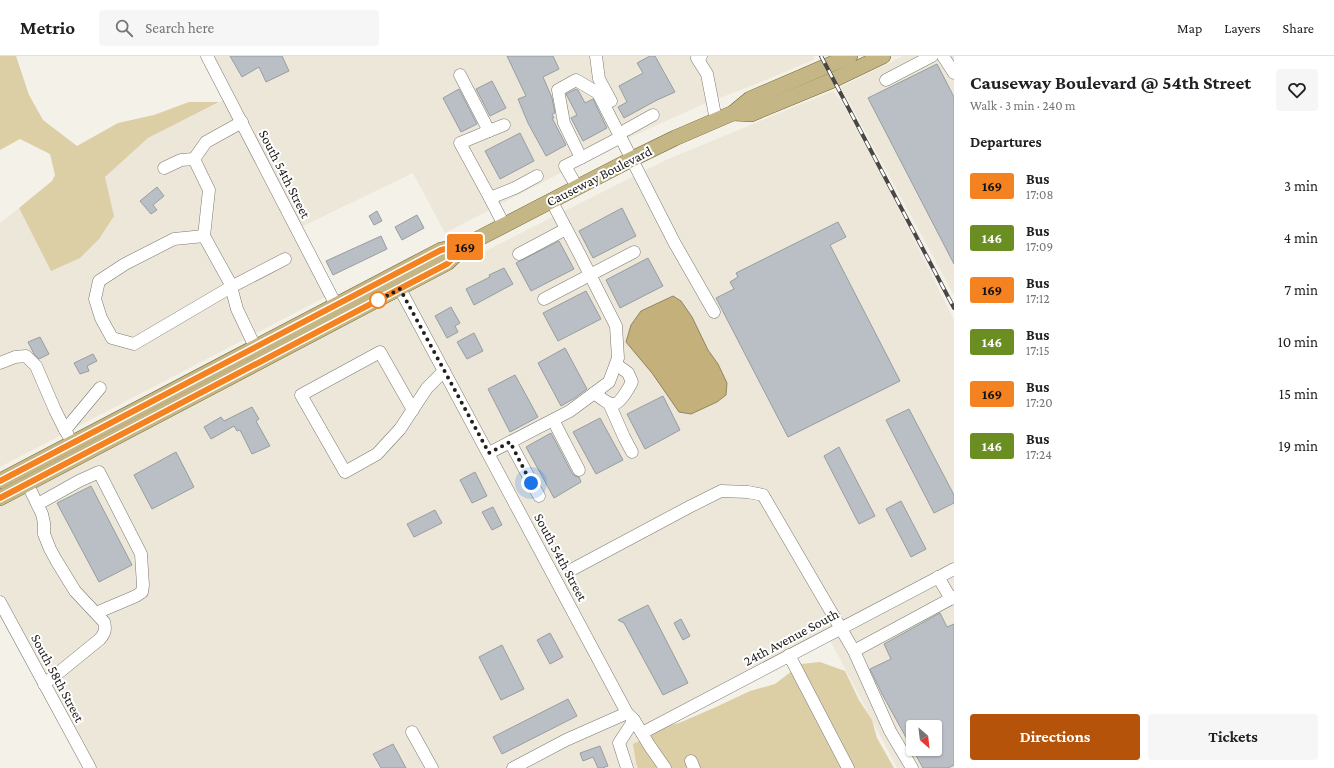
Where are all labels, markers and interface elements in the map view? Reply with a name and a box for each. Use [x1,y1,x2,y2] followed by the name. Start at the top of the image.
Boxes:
[99,10,379,46] search box
[20,17,75,38] text: Metrio
[113,17,135,39] icon: search
[145,20,214,36] text: Search here
[1177,20,1202,36] text: Map
[1224,20,1261,36] text: Layers
[1283,20,1314,36] text: Share
[1276,69,1318,111] button: heart
[970,72,1251,93] text: Causeway Boulevard @ 54th Street
[970,98,1076,113] text: Walk · 3 min · 240 m
[256,127,314,221] street label: South 54th Street
[970,134,1042,150] text: Departures
[544,142,655,209] street label: Causeway Boulevard
[1026,171,1049,187] text: Bus
[982,178,1002,194] text: 169
[1284,178,1318,194] text: 3 min
[1026,187,1053,202] text: 17:08
[1026,223,1049,239] text: Bus
[982,230,1002,246] text: 146
[1283,230,1318,246] text: 4 min
[442,234,488,260] line badge: 169
[455,239,475,255] text: 169
[1026,239,1053,254] text: 17:09
[1026,275,1049,291] text: Bus
[982,282,1002,298] text: 169
[1284,282,1318,298] text: 7 min
[369,291,387,309] unlabelled marker
[1026,291,1050,306] text: 17:12
[1026,327,1049,343] text: Bus
[982,334,1002,350] text: 146
[1278,334,1318,350] text: 10 min
[1026,343,1050,358] text: 17:15
[1026,379,1049,395] text: Bus
[982,386,1002,402] text: 169
[1279,386,1318,402] text: 15 min
[1026,395,1053,410] text: 17:20
[1026,431,1049,447] text: Bus
[982,438,1002,454] text: 146
[1279,438,1318,454] text: 19 min
[1026,447,1052,462] text: 17:24
[521,473,541,493] your location
[531,510,591,604] street label: South 54th Street
[741,605,842,669] street label: 24th Avenue South
[28,631,88,725] street label: South 58th Street
[970,714,1140,760] button: Directions
[1148,714,1318,760] button: Tickets
[906,720,942,756] north arrow
[906,720,942,756] map controls

